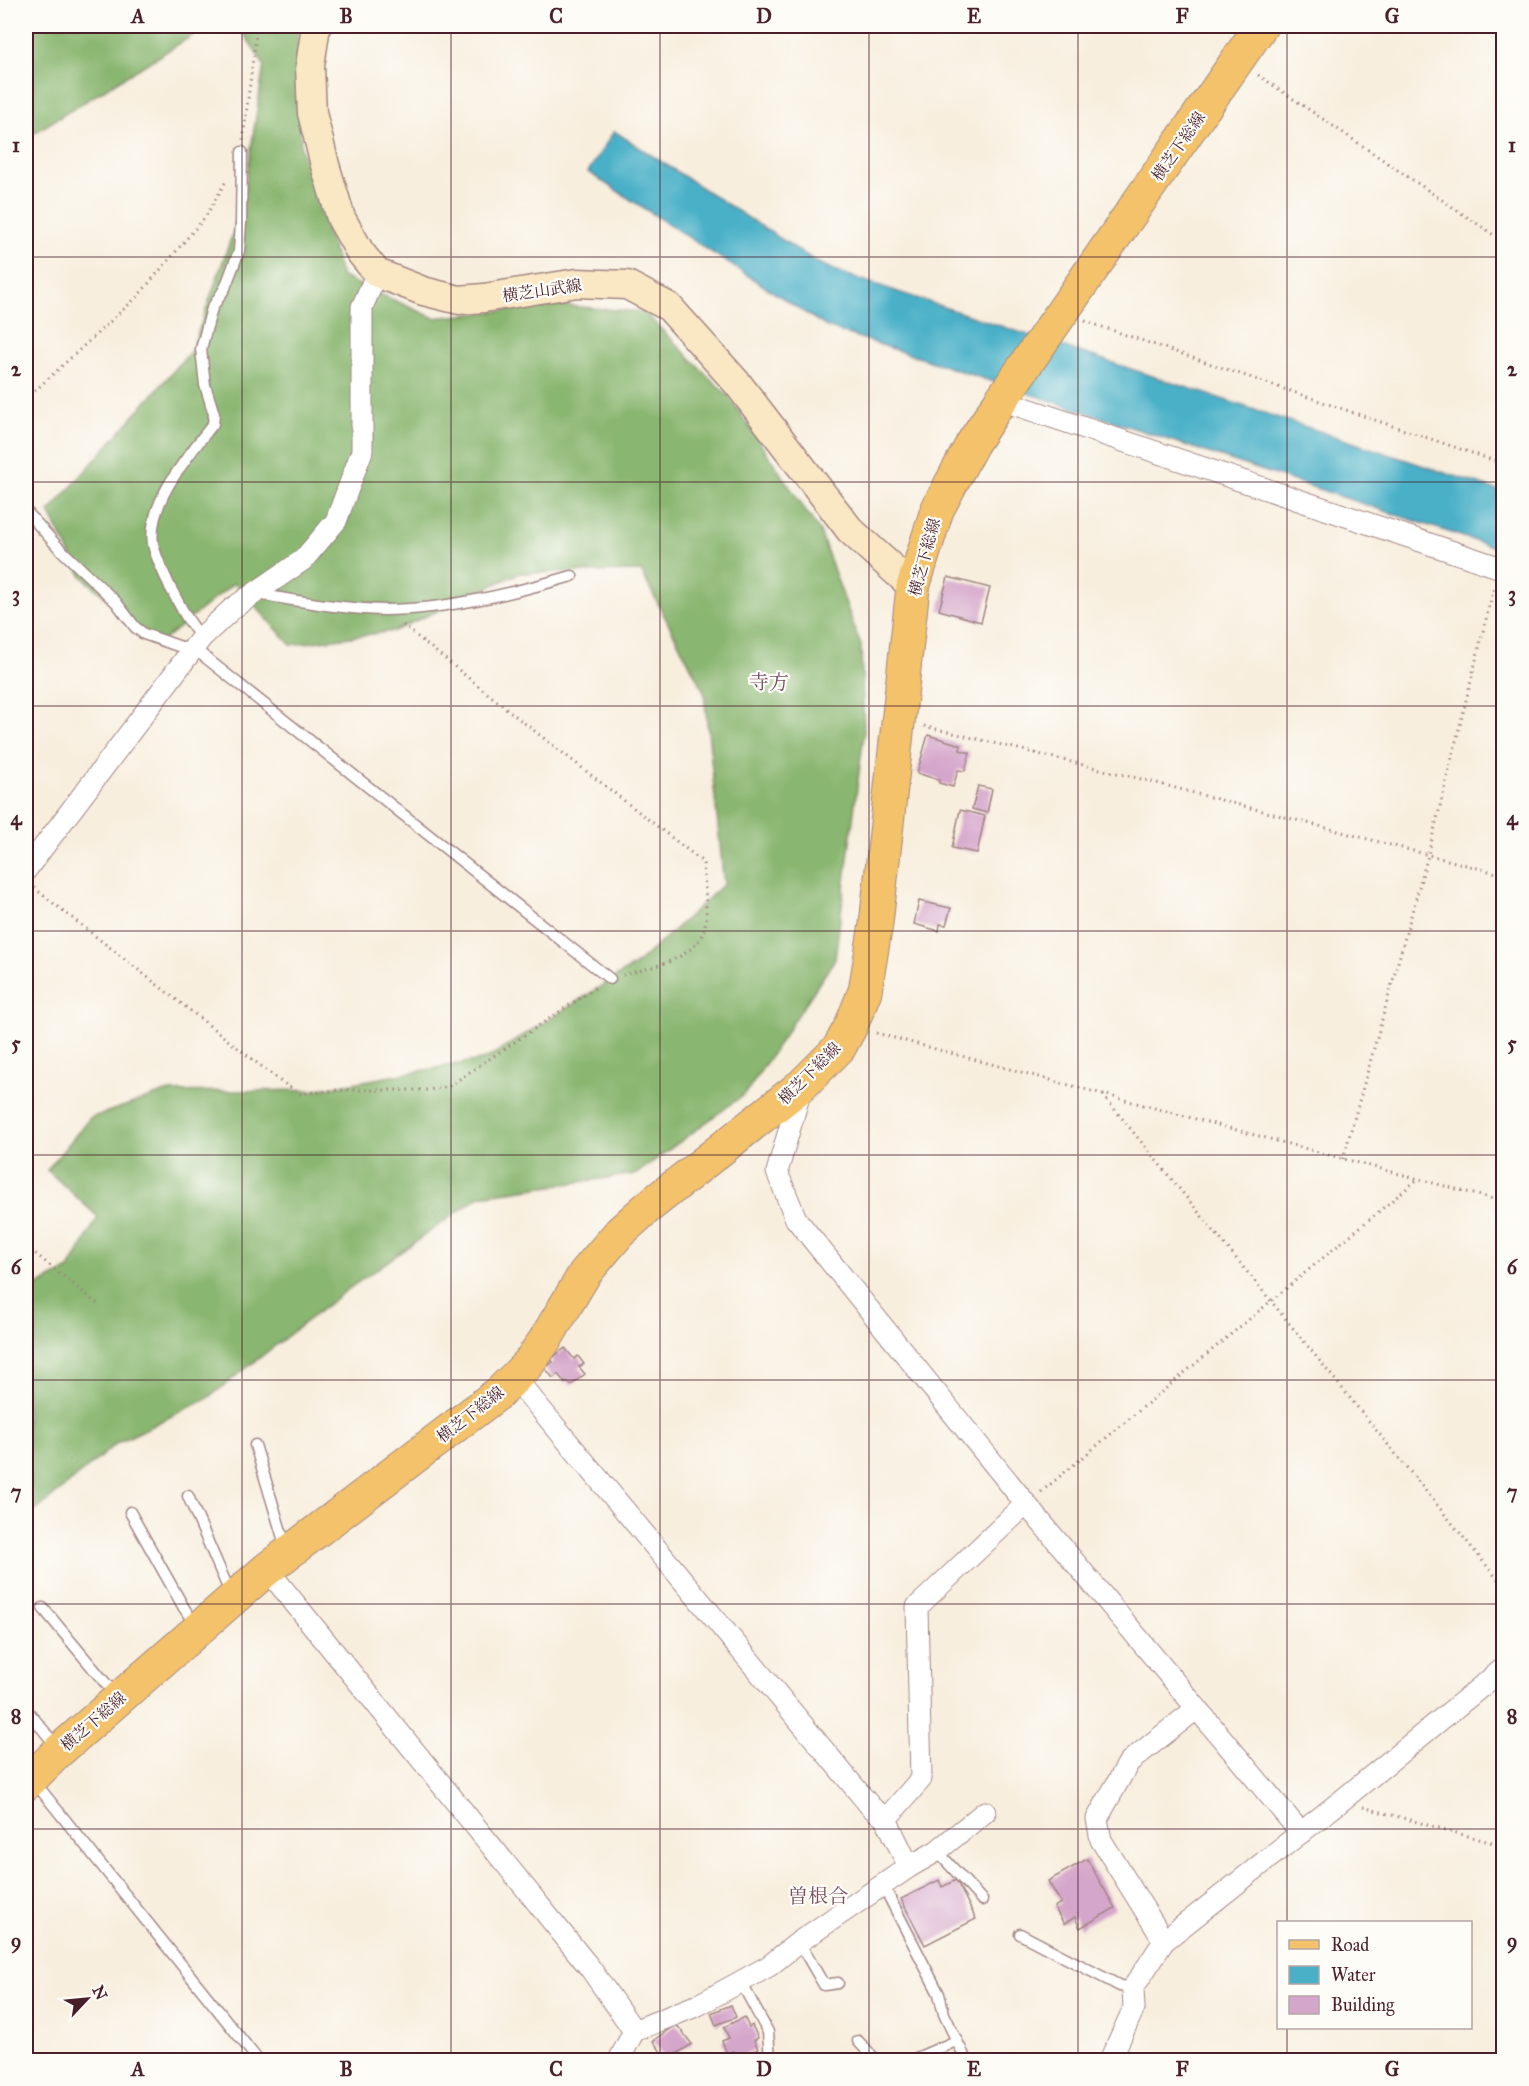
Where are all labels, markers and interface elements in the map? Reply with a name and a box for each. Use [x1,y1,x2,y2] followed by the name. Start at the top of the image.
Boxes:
[129,4,145,28] text: A
[339,4,353,28] text: B
[549,4,563,28] text: C
[756,4,772,28] text: D
[967,4,982,28] text: E
[1175,4,1189,28] text: F
[1385,4,1400,28] text: G
[1148,108,1209,185] street label: 横芝下総線
[12,133,20,157] text: 1
[1508,133,1516,157] text: 1
[501,276,583,305] street label: 横芝山武線
[11,357,22,381] text: 2
[1507,357,1518,381] text: 2
[905,516,944,598] street label: 横芝下総線
[12,582,20,607] text: 3
[1508,582,1516,607] text: 3
[749,670,789,694] district label: 寺方
[10,806,22,831] text: 4
[1506,806,1518,831] text: 4
[11,1031,21,1055] text: 5
[1507,1031,1517,1055] text: 5
[774,1038,844,1108] street label: 横芝下総線
[11,1255,23,1279] text: 6
[1507,1255,1519,1279] text: 6
[433,1382,508,1447] street label: 横芝下総線
[11,1480,22,1504] text: 7
[1507,1480,1518,1504] text: 7
[57,1688,130,1755] street label: 横芝下総線
[11,1704,21,1728] text: 8
[1507,1704,1517,1728] text: 8
[788,1884,848,1908] district label: 曽根合
[1277,1921,1472,2029] legend
[11,1929,21,1954] text: 9
[1507,1929,1517,1954] text: 9
[1331,1934,1369,1956] text: Road
[1331,1964,1376,1986] text: Water
[57,1969,117,2029] north arrow
[89,1982,112,2003] text: N
[1331,1994,1395,2017] text: Building
[129,2057,145,2081] text: A
[339,2057,353,2081] text: B
[549,2057,563,2081] text: C
[756,2057,772,2081] text: D
[967,2057,982,2081] text: E
[1175,2057,1189,2081] text: F
[1385,2057,1400,2081] text: G

